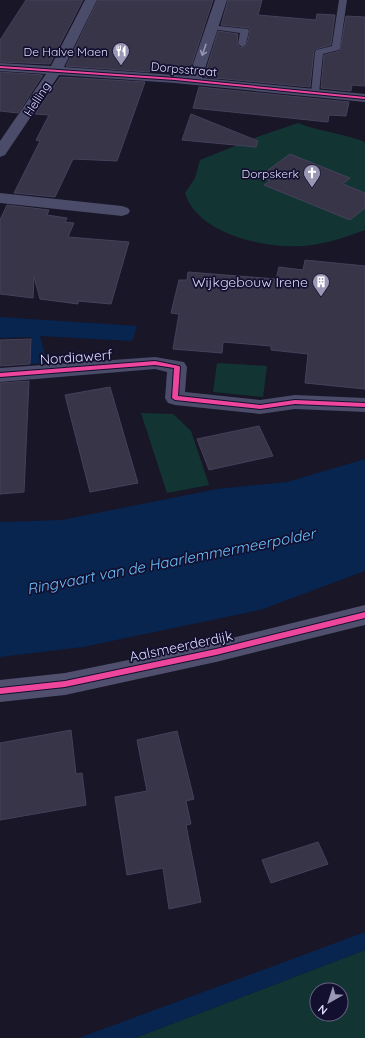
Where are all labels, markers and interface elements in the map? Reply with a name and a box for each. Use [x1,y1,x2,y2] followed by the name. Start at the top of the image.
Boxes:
[111,41,131,66] restaurant icon: De Halve Maen
[24,44,108,59] place label: De Halve Maen
[200,44,207,57] one-way arrow
[150,59,218,79] street label: Dorpsstraat
[20,79,54,119] street label: Helling
[302,163,322,188] church icon: Dorpskerk
[242,166,299,181] place label: Dorpskerk
[311,272,331,297] building icon: Wijkgebouw Irene
[192,273,308,291] place label: Wijkgebouw Irene
[39,345,113,369] street label: Nordiawerf
[25,523,319,598] water label: Ringvaart van de Haarlemmermeerpolder
[128,626,234,666] street label: Aalsmeerderdijk
[309,982,349,1022] north arrow
[315,1002,330,1018] text: N

